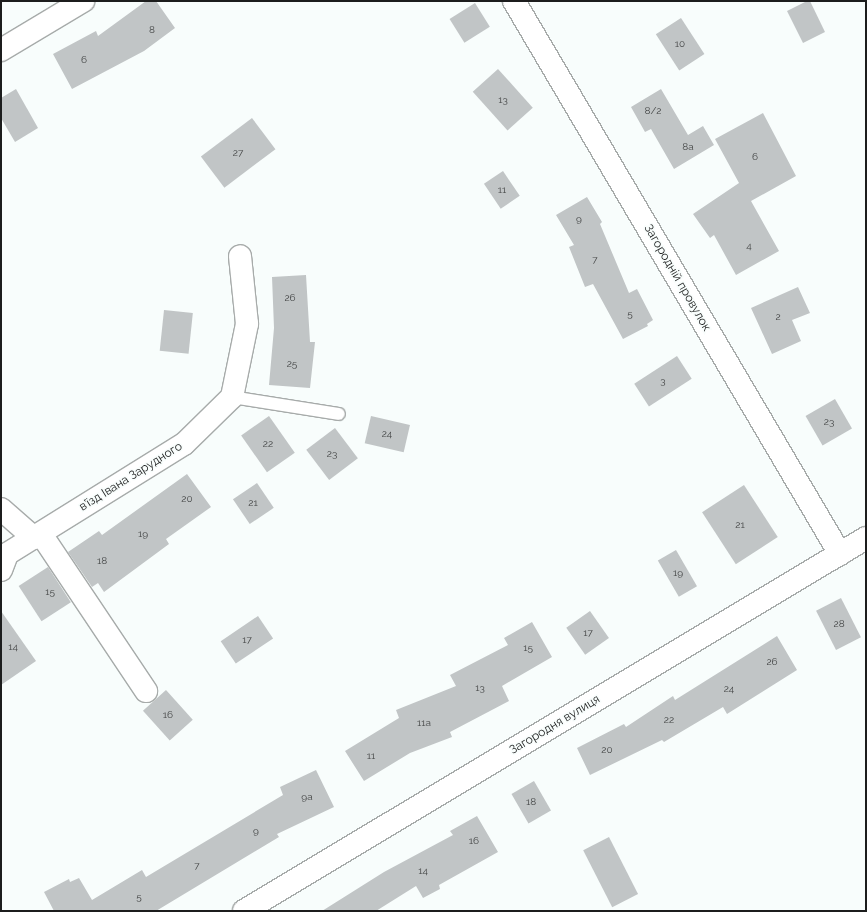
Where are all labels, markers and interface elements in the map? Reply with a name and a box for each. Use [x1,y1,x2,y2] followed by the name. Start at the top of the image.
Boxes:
[149,24,155,36] house number: 8
[675,38,685,50] house number: 10
[81,54,87,66] house number: 6
[498,94,508,106] house number: 13
[645,105,661,117] house number: 8/2
[682,141,694,153] house number: 8а
[233,147,243,159] house number: 27
[752,151,758,163] house number: 6
[498,184,506,196] house number: 11
[576,213,582,225] house number: 9
[641,222,713,334] street label: Загородній провулок
[746,240,752,252] house number: 4
[592,254,598,266] house number: 7
[284,292,296,304] house number: 26
[627,308,633,320] house number: 5
[775,311,781,323] house number: 2
[287,358,297,370] house number: 25
[660,375,666,387] house number: 3
[824,416,834,428] house number: 23
[382,428,392,440] house number: 24
[263,438,273,450] house number: 22
[77,439,185,515] street label: в’їзд Івана Зарудного
[327,448,337,460] house number: 23
[181,493,193,505] house number: 20
[248,497,258,509] house number: 21
[735,519,745,531] house number: 21
[138,528,148,540] house number: 19
[97,555,107,567] house number: 18
[673,567,683,579] house number: 19
[45,586,55,598] house number: 15
[833,618,845,630] house number: 28
[583,627,593,639] house number: 17
[242,634,252,646] house number: 17
[8,641,18,653] house number: 14
[523,642,533,654] house number: 15
[766,656,778,668] house number: 26
[475,682,485,694] house number: 13
[724,683,734,695] house number: 24
[507,692,603,758] street label: Загородня вулиця
[163,709,173,721] house number: 16
[664,714,674,726] house number: 22
[417,717,431,729] house number: 11а
[601,744,613,756] house number: 20
[367,750,375,762] house number: 11
[301,791,313,803] house number: 9а
[526,796,536,808] house number: 18
[253,825,259,837] house number: 9
[469,835,479,847] house number: 16
[194,860,200,872] house number: 7
[418,865,428,877] house number: 14
[136,891,142,903] house number: 5

